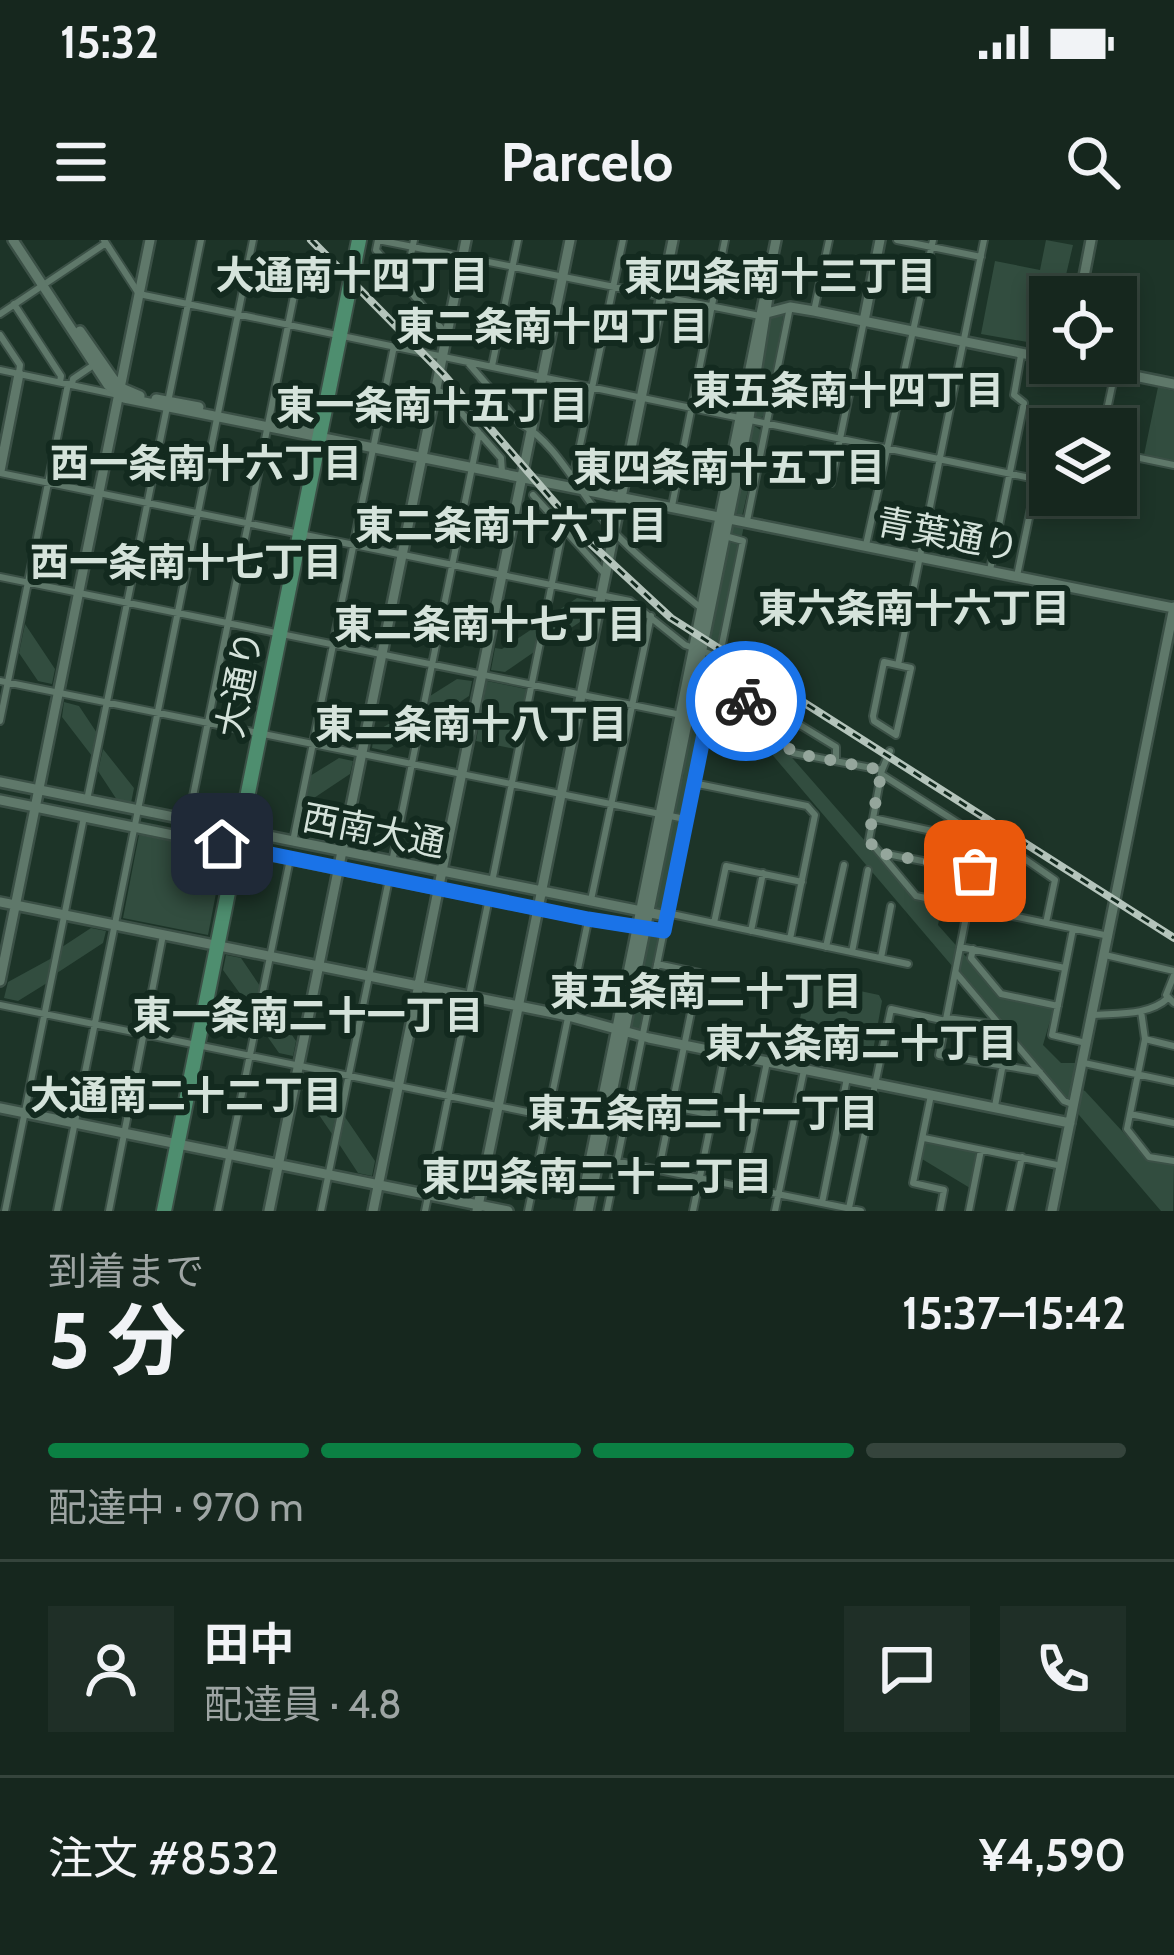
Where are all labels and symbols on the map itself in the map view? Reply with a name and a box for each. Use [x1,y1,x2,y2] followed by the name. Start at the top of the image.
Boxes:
[215,251,489,299] district label: 大通南十四丁目
[624,252,936,300] district label: 東四条南十三丁目
[396,302,708,350] district label: 東二条南十四丁目
[692,366,1004,414] district label: 東五条南十四丁目
[276,381,588,429] district label: 東一条南十五丁目
[50,439,362,487] district label: 西一条南十六丁目
[573,443,885,491] district label: 東四条南十五丁目
[873,499,1023,569] street label: 青葉通り
[355,501,667,549] district label: 東二条南十六丁目
[30,538,342,586] district label: 西一条南十七丁目
[758,584,1070,632] district label: 東六条南十六丁目
[334,600,646,648] district label: 東二条南十七丁目
[207,627,271,741] street label: 大通り
[686,641,806,761] courier
[315,700,627,748] district label: 東二条南十八丁目
[171,793,273,895] pin
[299,795,449,865] street label: 西南大通
[924,820,1026,922] pin
[550,967,862,1015] district label: 東五条南二十丁目
[132,991,484,1039] district label: 東一条南二十一丁目
[705,1019,1017,1067] district label: 東六条南二十丁目
[30,1071,342,1119] district label: 大通南二十二丁目
[527,1089,879,1137] district label: 東五条南二十一丁目
[421,1152,773,1200] district label: 東四条南二十二丁目

